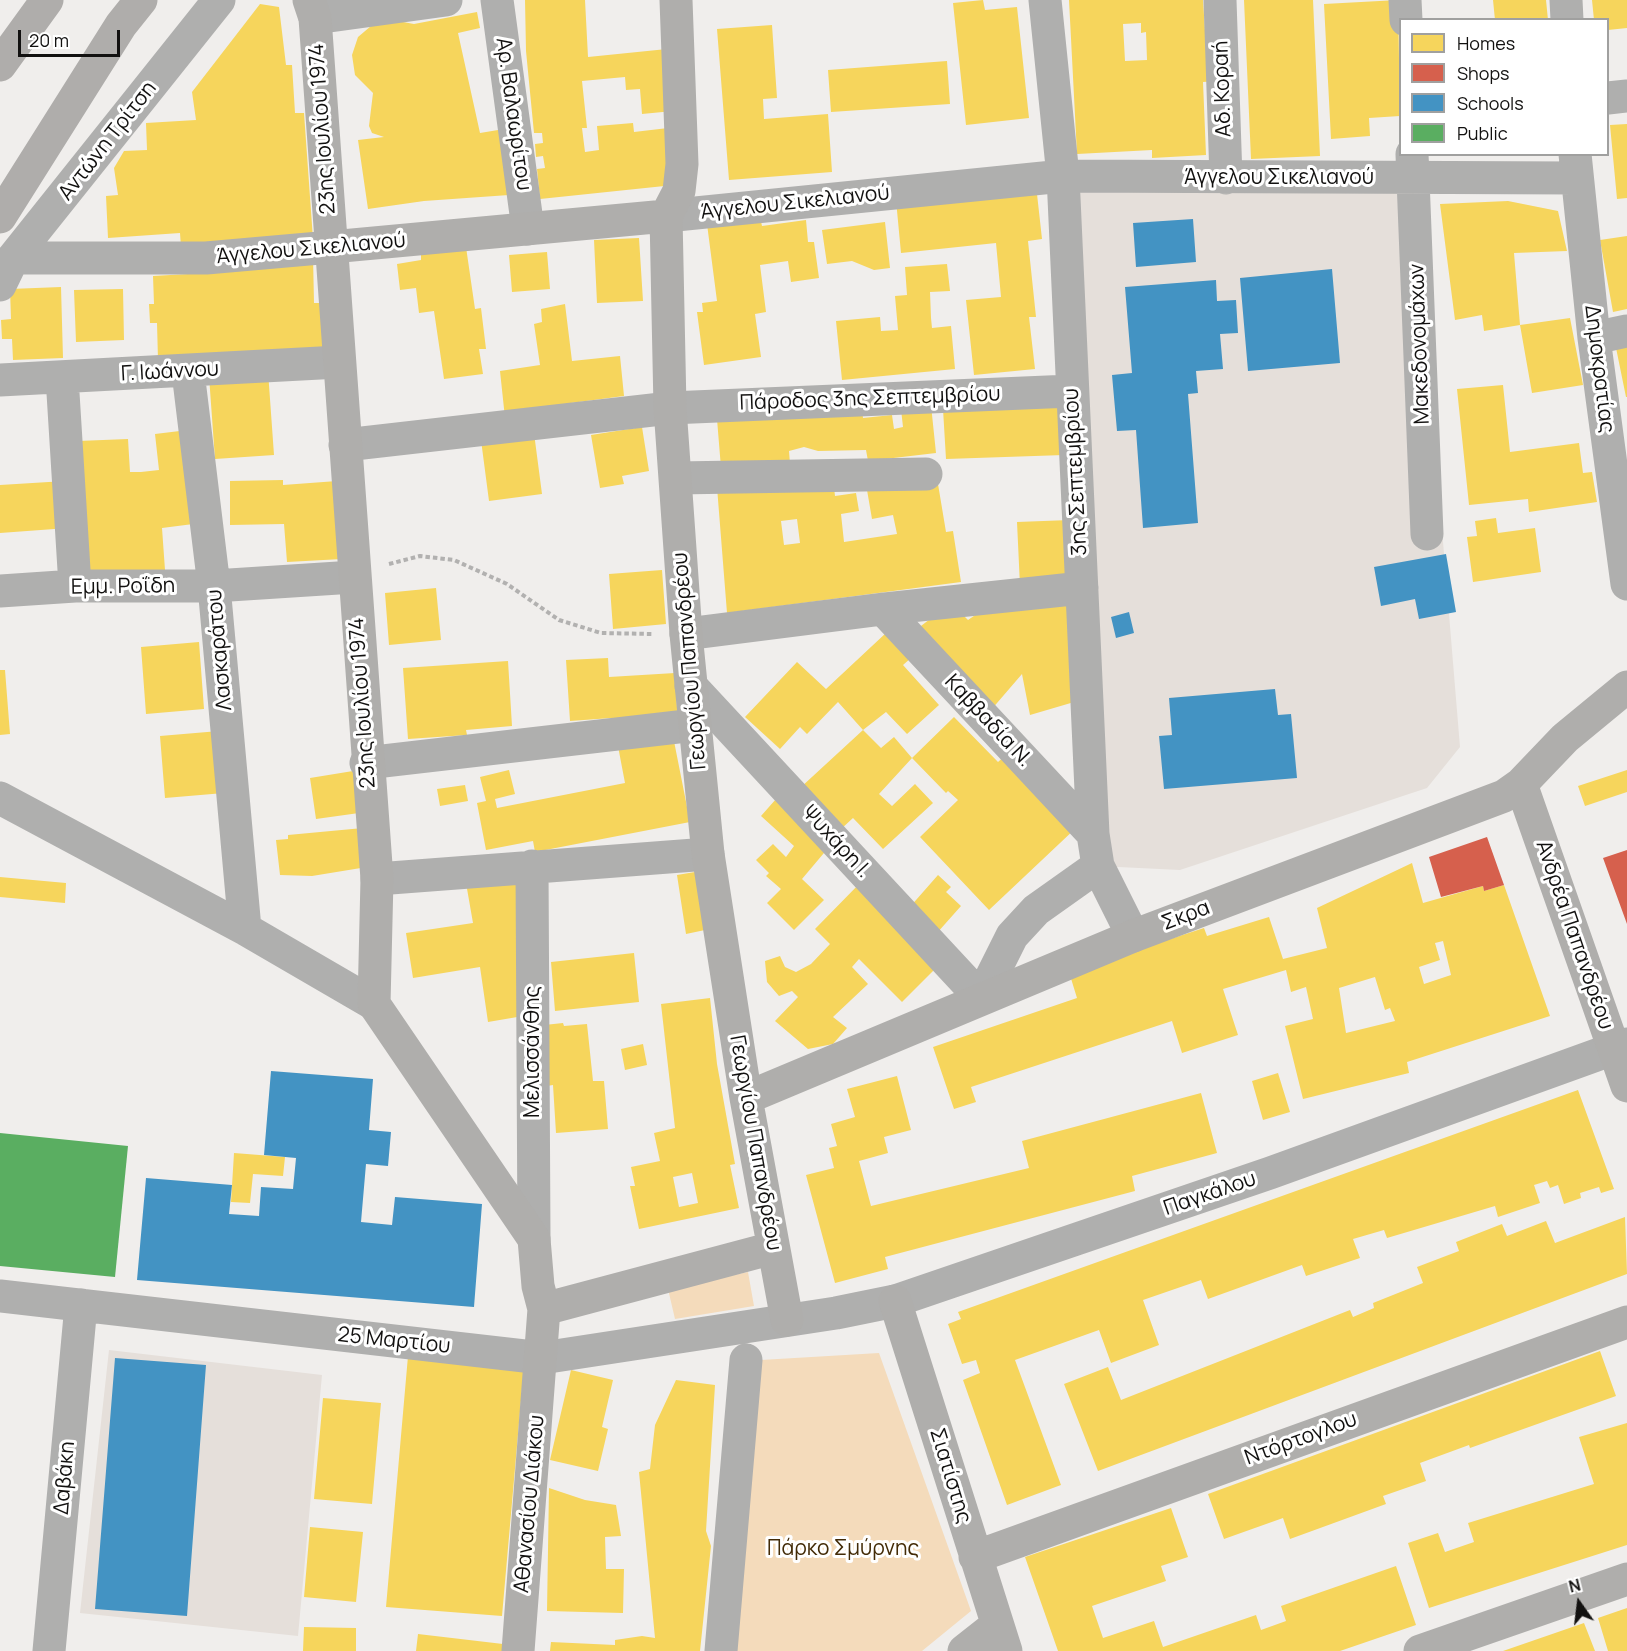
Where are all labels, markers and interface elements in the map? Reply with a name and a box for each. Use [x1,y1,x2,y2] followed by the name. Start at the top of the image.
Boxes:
[21,18,123,56] scale bar
[1399,18,1609,156] legend
[29,28,69,52] text: 20 m
[1457,31,1515,55] text: Homes
[490,36,536,192] street label: Αρ. Βαλαωρίτου
[1209,40,1237,138] street label: Αδ. Κοραή
[304,43,342,215] street label: 23ης Ιουλίου 1974
[1457,61,1509,85] text: Shops
[54,76,162,206] street label: Αντώνη Τρίτση
[1457,91,1524,115] text: Schools
[1457,121,1508,145] text: Public
[1184,165,1374,191] street label: Άγγελου Σικελιανού
[699,181,891,225] street label: Άγγελου Σικελιανού
[215,228,407,270] street label: Άγγελου Σικελιανού
[1405,263,1435,425] street label: Μακεδονομάχων
[1579,304,1619,434] street label: Δημοκρατίας
[120,357,220,387] street label: Γ. Ιωάννου
[739,382,1001,416] street label: Πάροδος 3ης Σεπτεμβρίου
[1059,387,1093,557] street label: 3ης Σεπτεμβρίου
[668,551,712,771] street label: Γεωργίου Παπανδρέου
[71,573,175,601] street label: Εμμ. Ροΐδη
[202,588,238,712] street label: Λασκαράτου
[344,617,382,789] street label: 23ης Ιουλίου 1974
[939,670,1037,772] street label: Καββαδία Ν.
[796,800,876,884] street label: Ψυχάρη Ι.
[1530,837,1618,1033] street label: Ανδρέα Παπανδρέου
[1158,895,1214,937] street label: Σκρα
[520,986,546,1118] street label: Μελισσάνθης
[724,1033,786,1253] street label: Γεωργίου Παπανδρέου
[1160,1166,1260,1222] street label: Παγκάλου
[336,1323,452,1359] street label: 25 Μαρτίου
[1241,1407,1361,1471] street label: Ντόρτογλου
[510,1414,550,1594] street label: Αθανασίου Διάκου
[924,1425,976,1527] street label: Σιατίστης
[49,1440,81,1516] street label: Δαβάκη
[767,1536,919,1562] park label: Πάρκο Σμύρνης
[1549,1573,1609,1633] north arrow
[1566,1573,1583,1598] text: N

